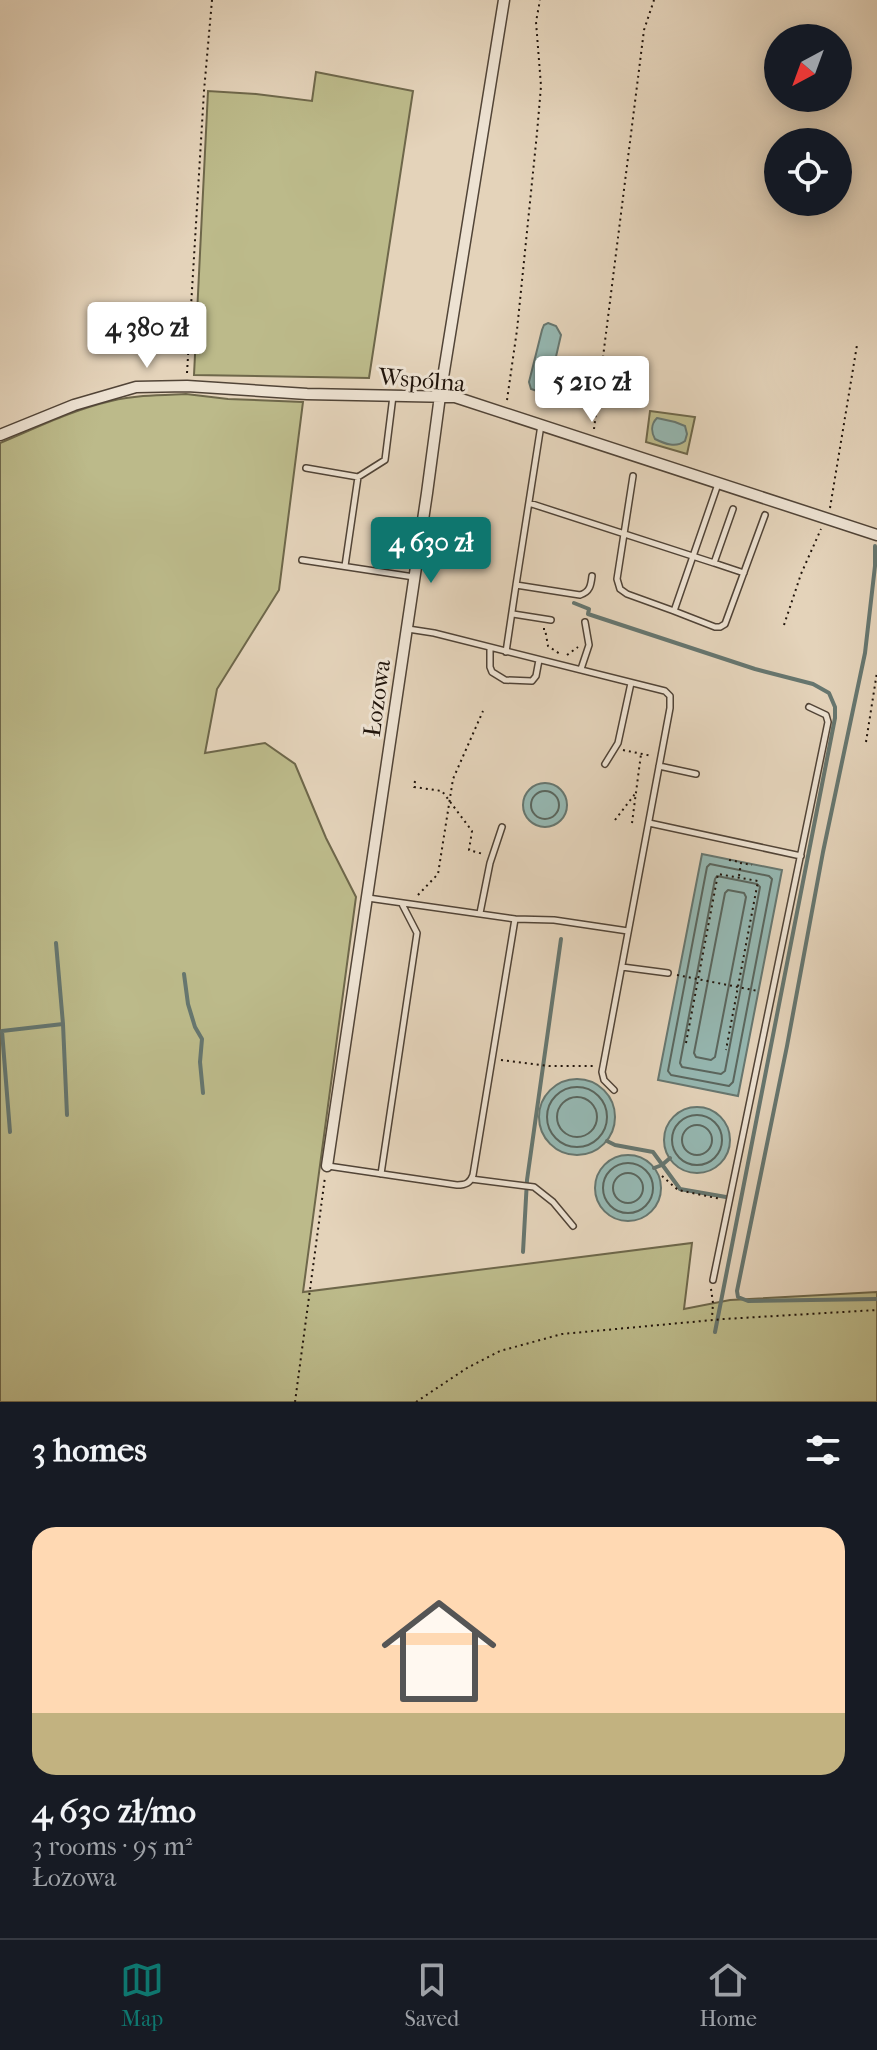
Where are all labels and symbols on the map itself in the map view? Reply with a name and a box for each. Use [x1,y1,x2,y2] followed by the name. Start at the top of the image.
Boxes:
[764,24,852,112] north arrow
[64,302,230,370] pin: 4 380 zł
[509,356,675,424] pin: 5 210 zł
[376,362,468,398] street label: Wspólna
[348,517,514,585] pin: 4 630 zł
[358,657,396,738] street label: Łozowa

